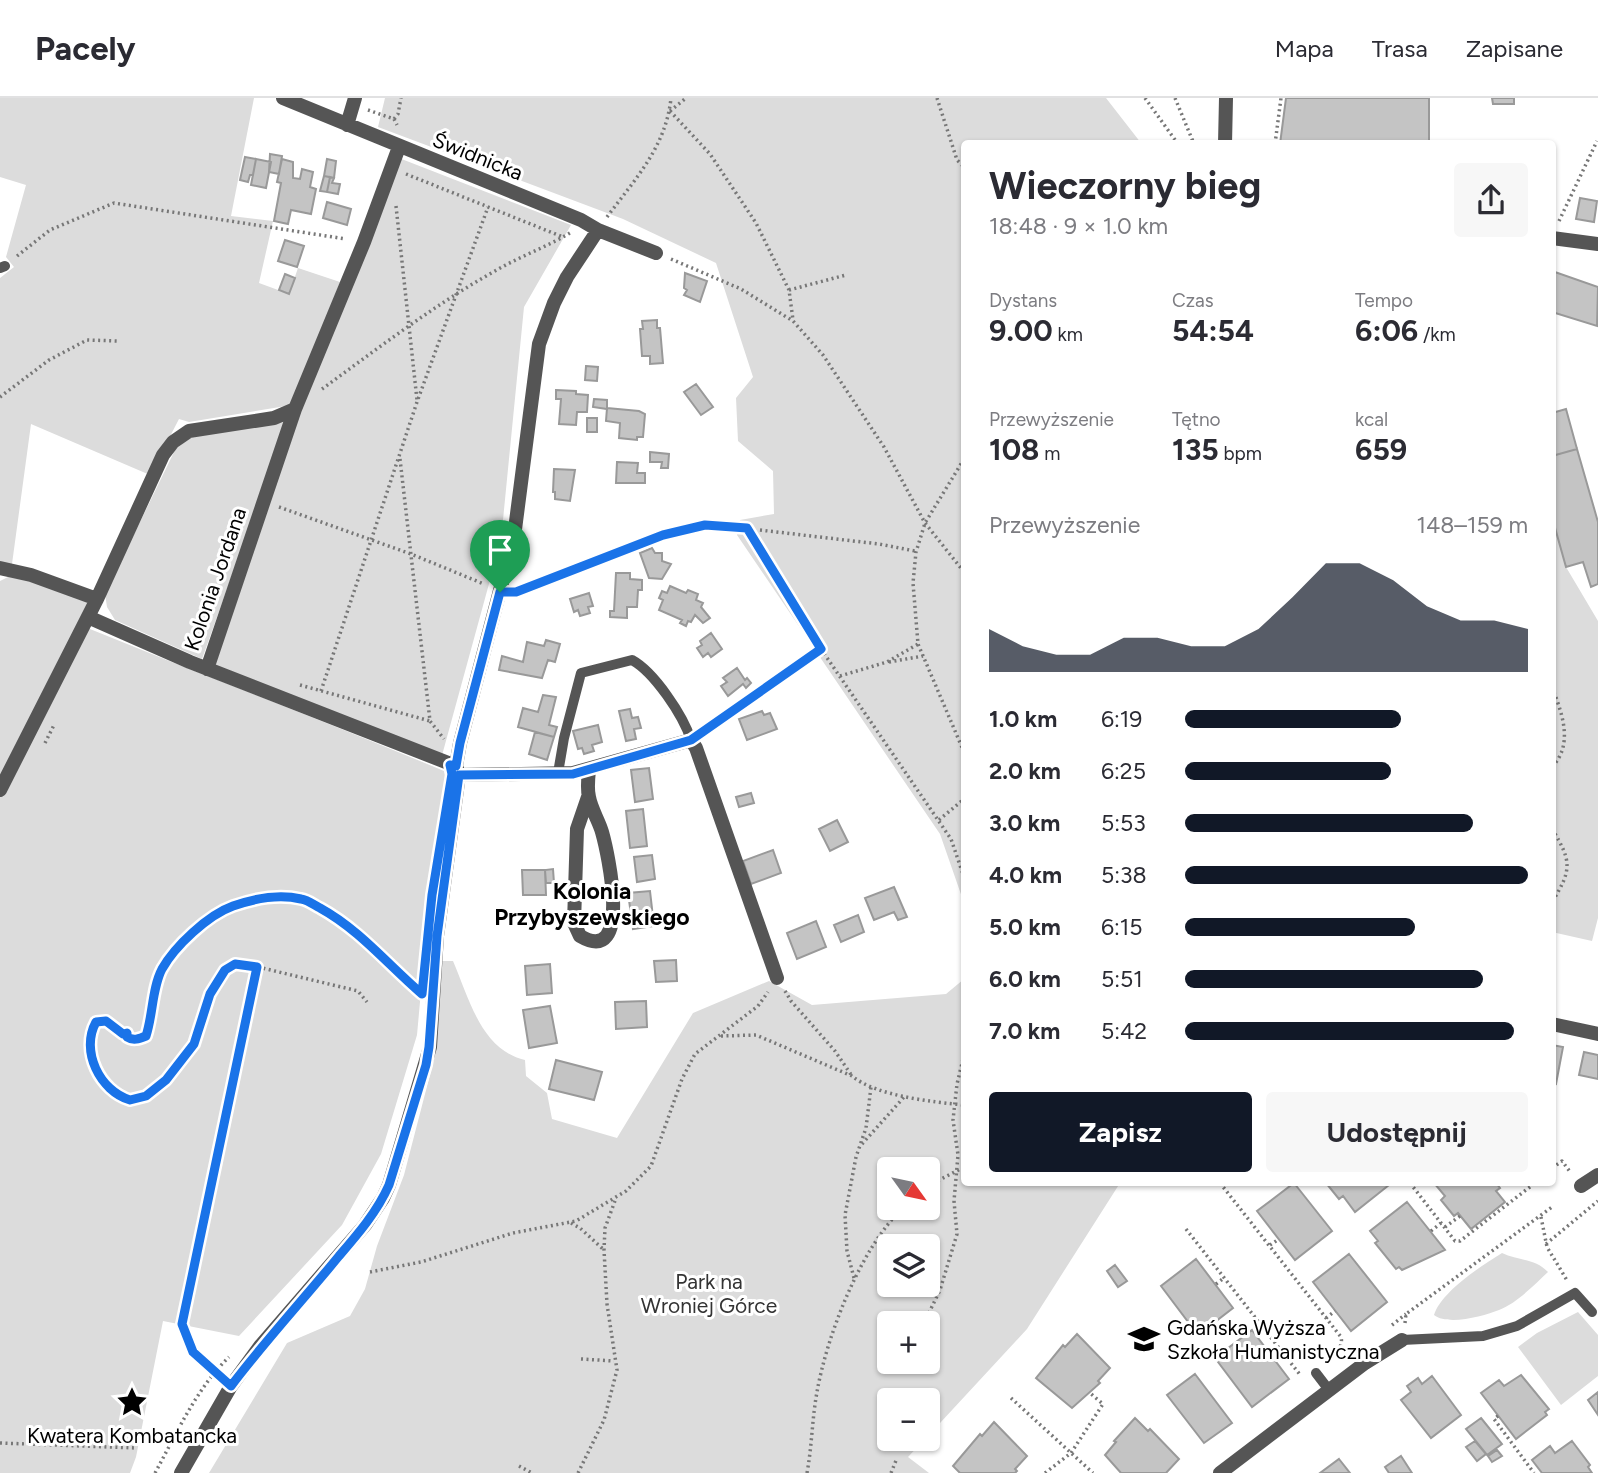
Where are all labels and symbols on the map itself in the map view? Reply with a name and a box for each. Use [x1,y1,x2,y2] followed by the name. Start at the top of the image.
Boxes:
[429,127,527,185] street label: Świdnicka
[179,504,251,654] street label: Kolonia Jordana
[470,520,530,592] pin
[494,877,690,931] district label: Kolonia Przybyszewskiego
[877,1157,940,1220] north arrow
[641,1269,777,1318] park label: Park na Wroniej Górce
[1167,1315,1379,1364] place label: Gdańska Wyższa Szkoła Humanistyczna
[1127,1322,1161,1356] school or university icon: Gdańska Wyższa Szkoła Humanistyczna
[115,1385,149,1419] place icon: Kwatera Kombatancka
[27,1423,237,1448] place label: Kwatera Kombatancka

